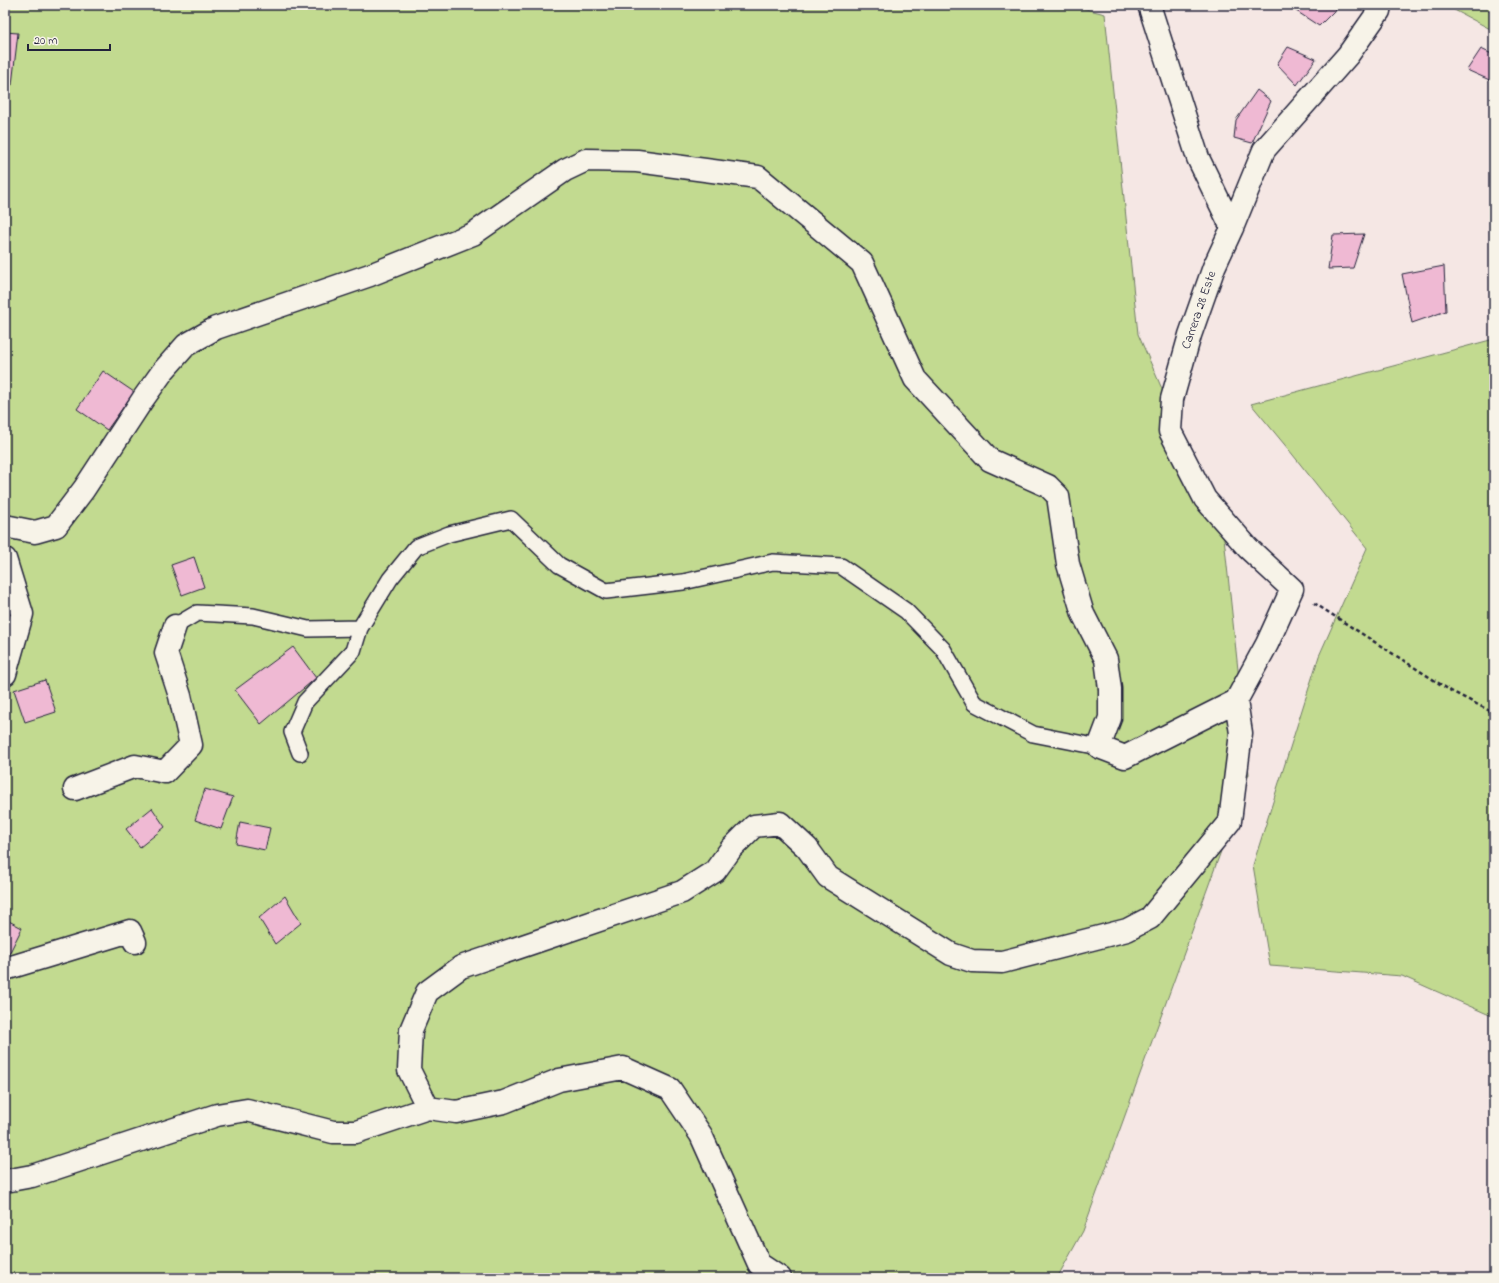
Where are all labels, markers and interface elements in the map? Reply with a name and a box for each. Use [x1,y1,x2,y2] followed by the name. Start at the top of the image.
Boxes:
[28,26,110,52] scale bar
[34,32,57,50] text: 20 m
[1177,268,1221,352] street label: Carrera 28 Este

